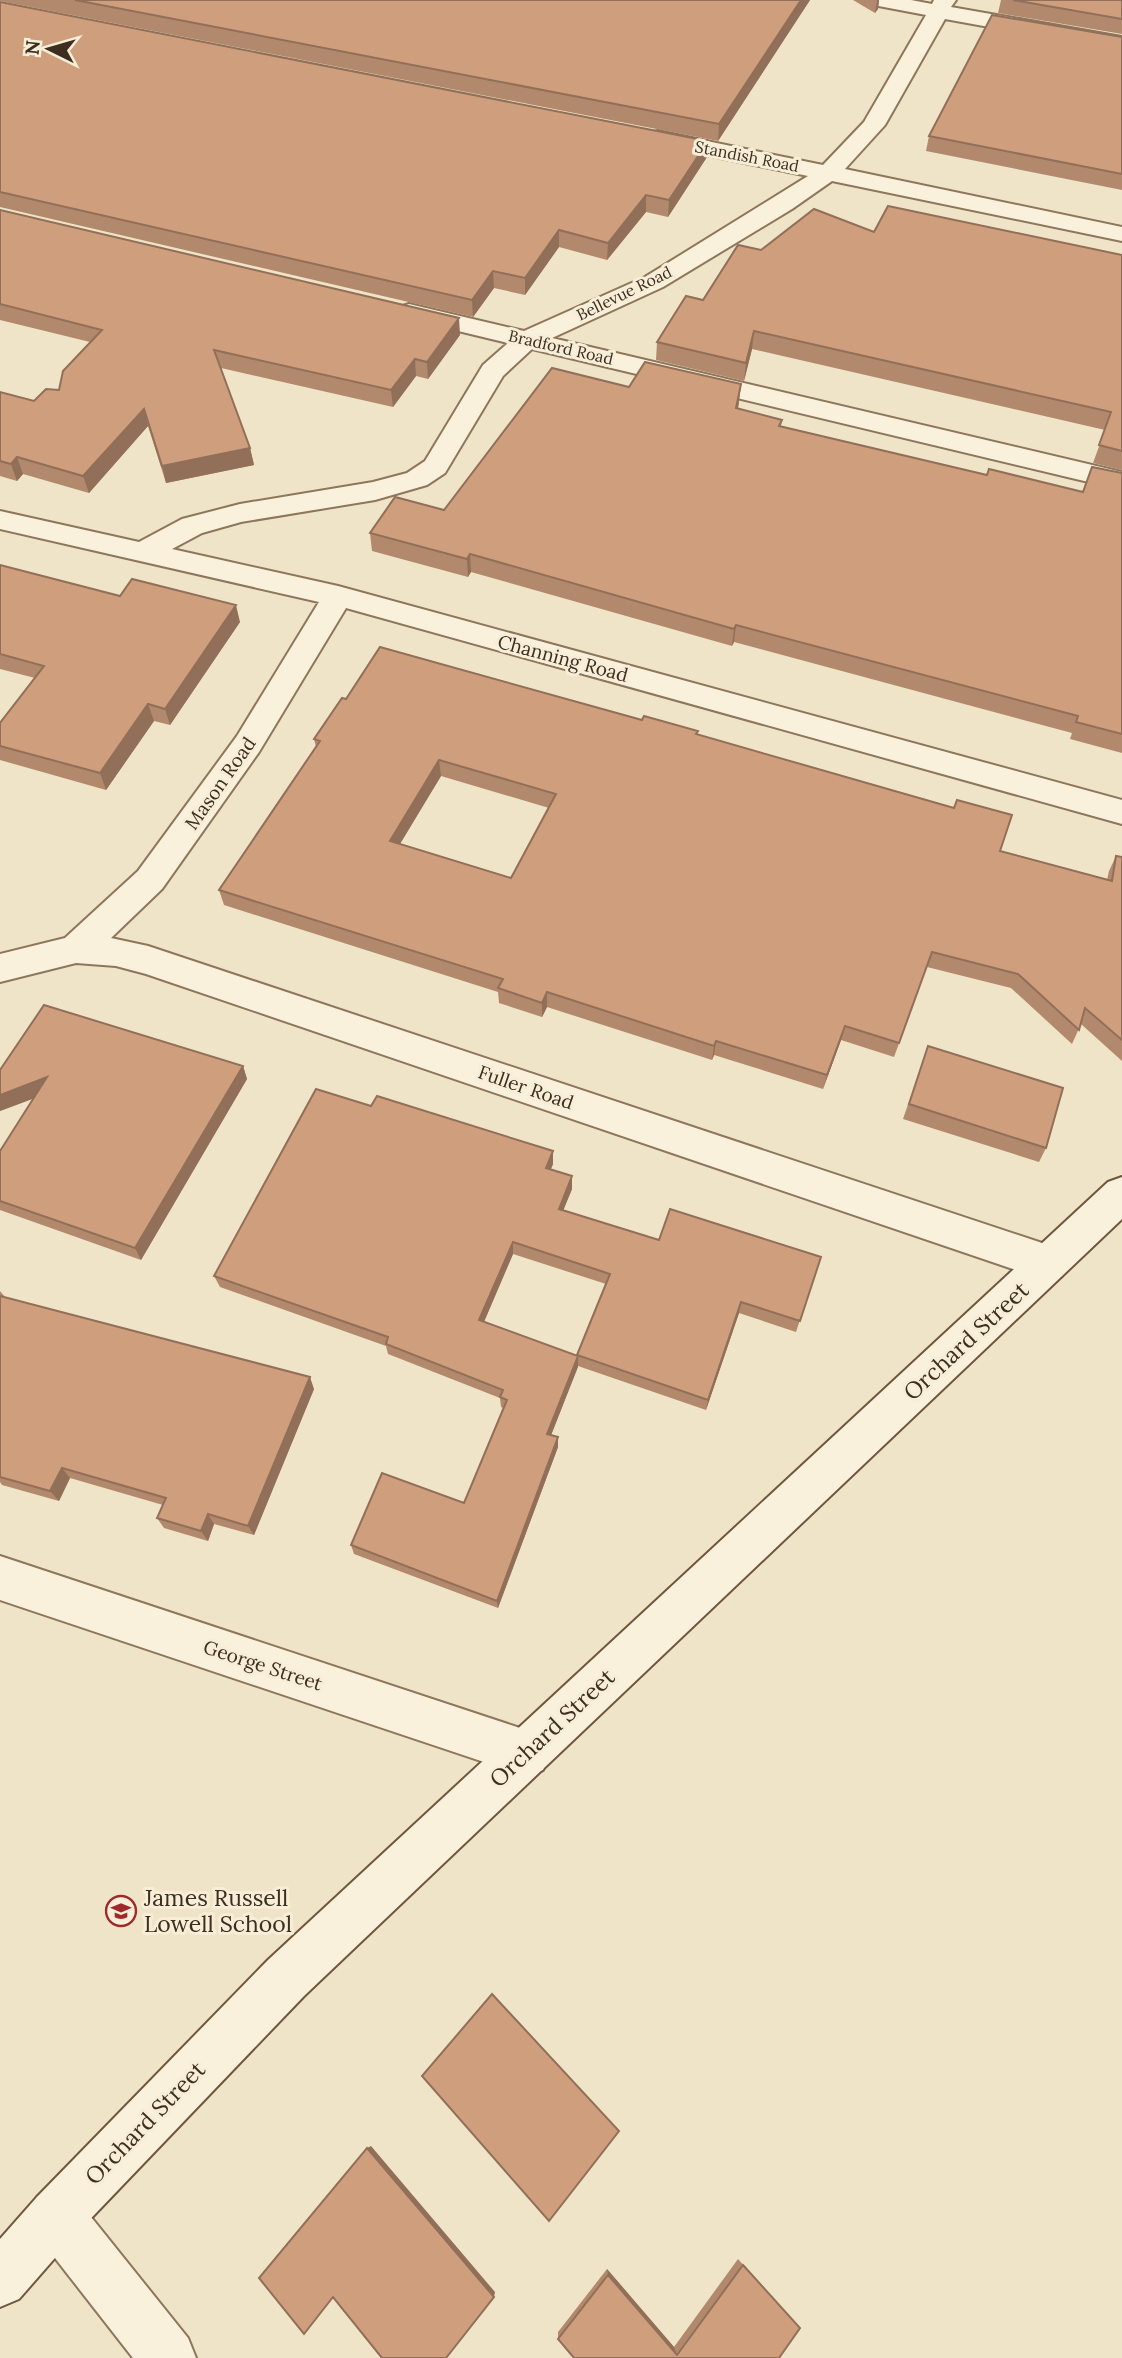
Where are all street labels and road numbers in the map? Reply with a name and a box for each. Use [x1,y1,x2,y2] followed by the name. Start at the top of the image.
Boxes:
[693,136,801,176] street label: Standish Road
[573,261,675,325] street label: Bellevue Road
[507,325,616,369] street label: Bradford Road
[495,629,631,687] street label: Channing Road
[179,732,261,834] street label: Mason Road
[475,1059,577,1115] street label: Fuller Road
[897,1275,1034,1406] street label: Orchard Street
[201,1635,326,1696] street label: George Street
[483,1662,620,1793] street label: Orchard Street
[78,2055,211,2191] street label: Orchard Street

